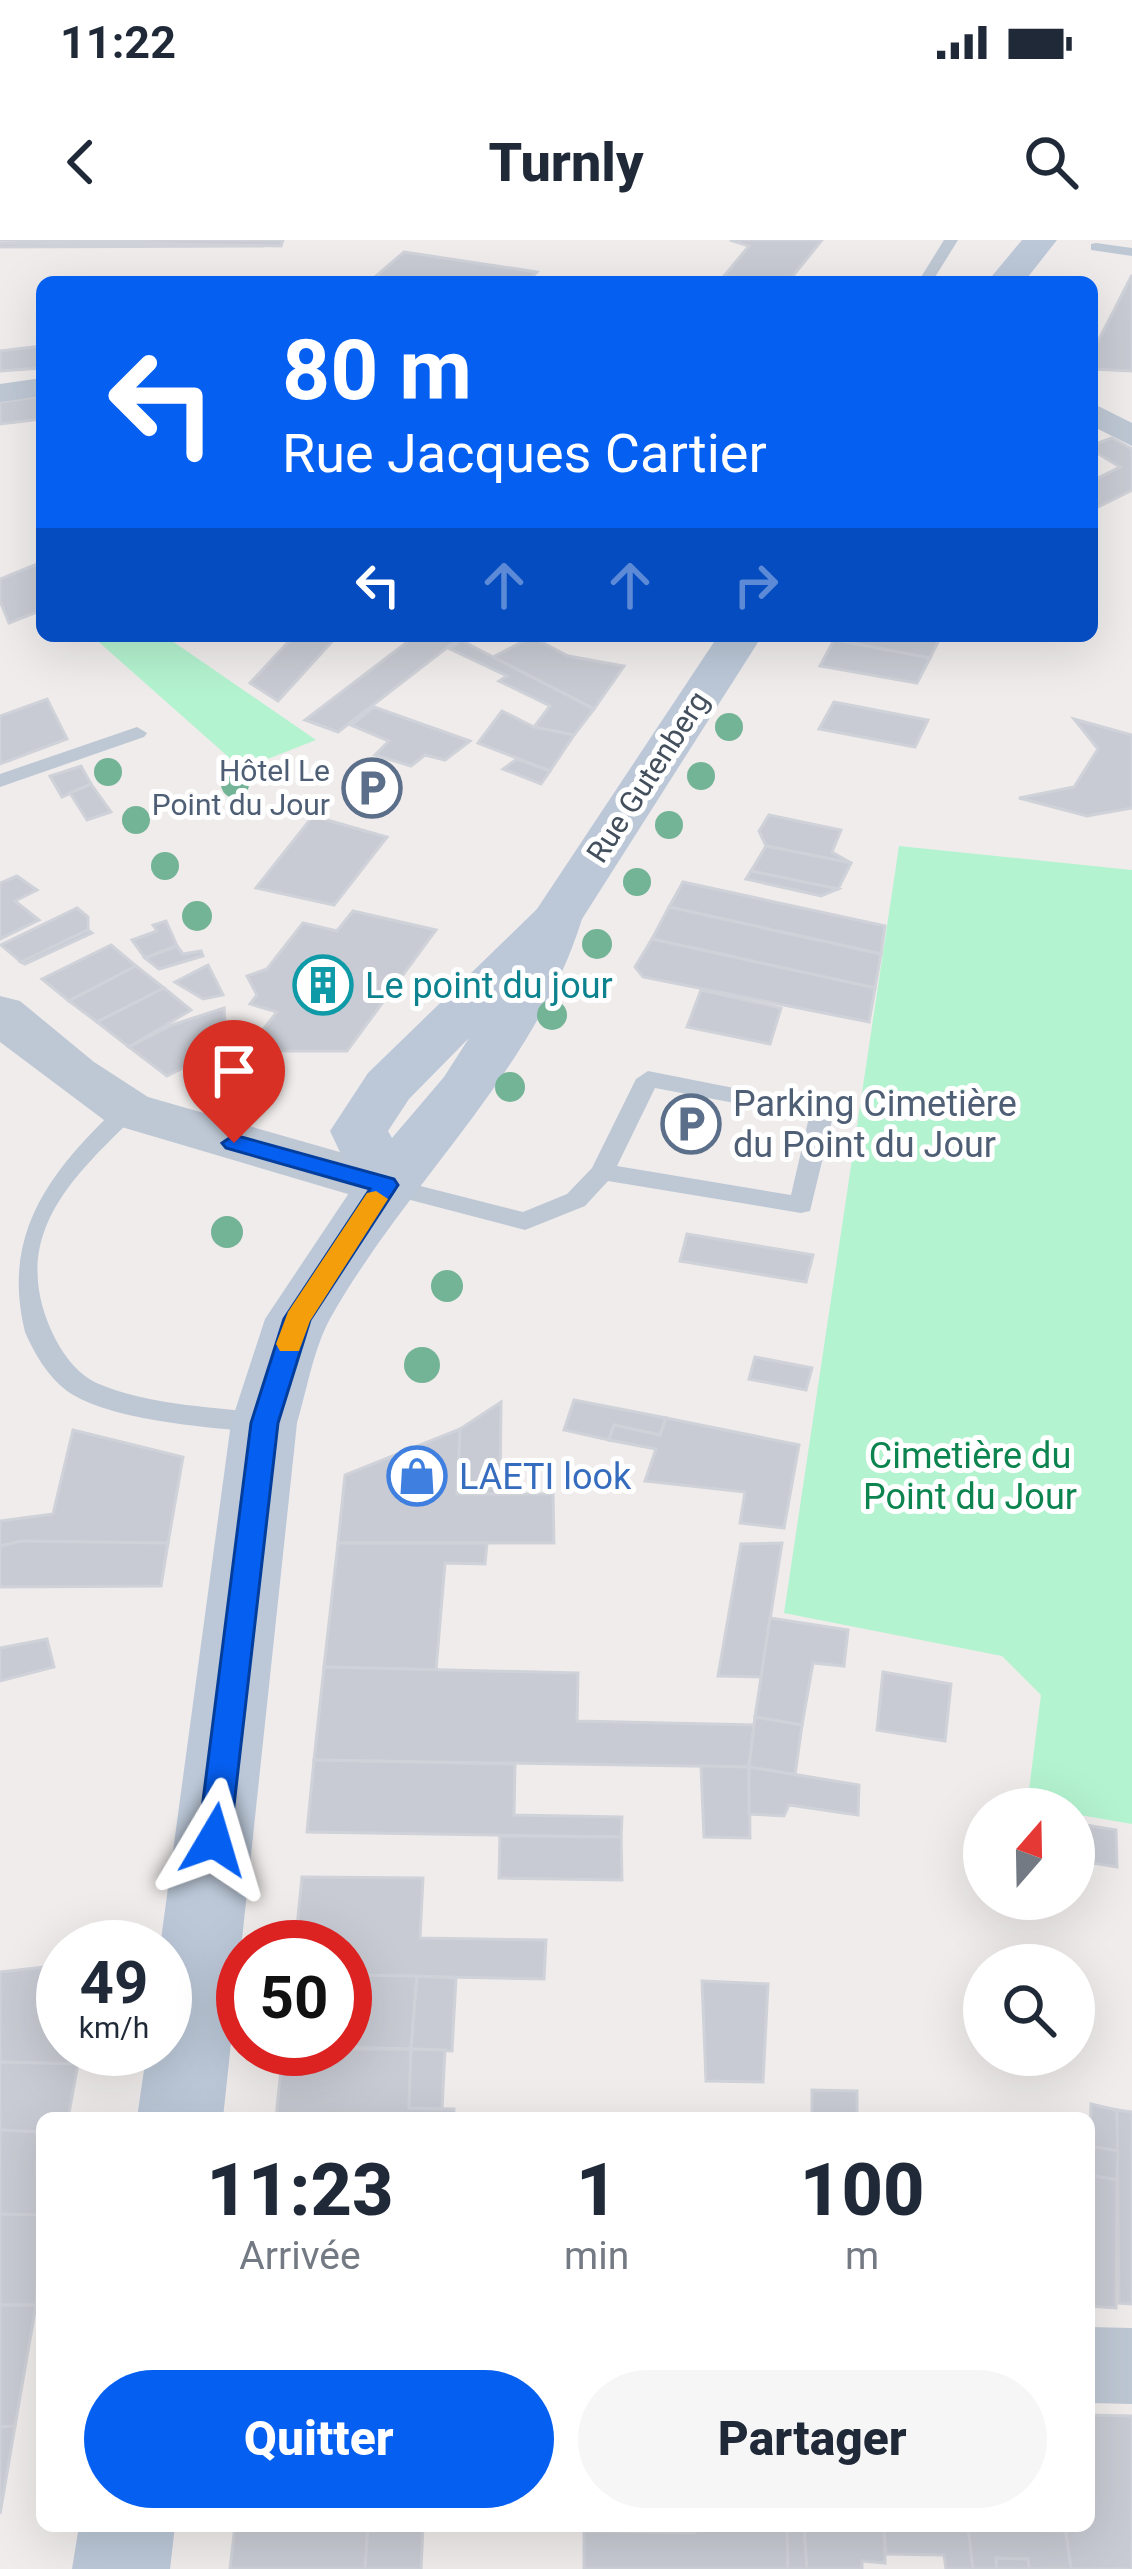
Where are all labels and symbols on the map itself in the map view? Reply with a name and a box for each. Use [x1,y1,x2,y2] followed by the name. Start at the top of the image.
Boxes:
[579,685,716,869] street label: Rue Gutenberg
[152,753,330,822] place label: Hôtel Le Point du Jour
[341,757,403,819] parking icon: Hôtel Le Point du Jour
[292,954,354,1016] building icon: Le point du jour
[365,965,613,1007] place label: Le point du jour
[183,1020,285,1143] pin
[733,1083,1017,1166] place label: Parking Cimetière du Point du Jour
[660,1093,722,1155] parking icon: Parking Cimetière du Point du Jour
[863,1435,1077,1518] park label: Cimetière du Point du Jour
[386,1445,448,1507] shop icon: LAETI look
[459,1456,632,1498] place label: LAETI look
[151,1777,277,1903] position arrow
[963,1788,1095,1920] north arrow
[216,1920,372,2076] speed limit sign: 50

